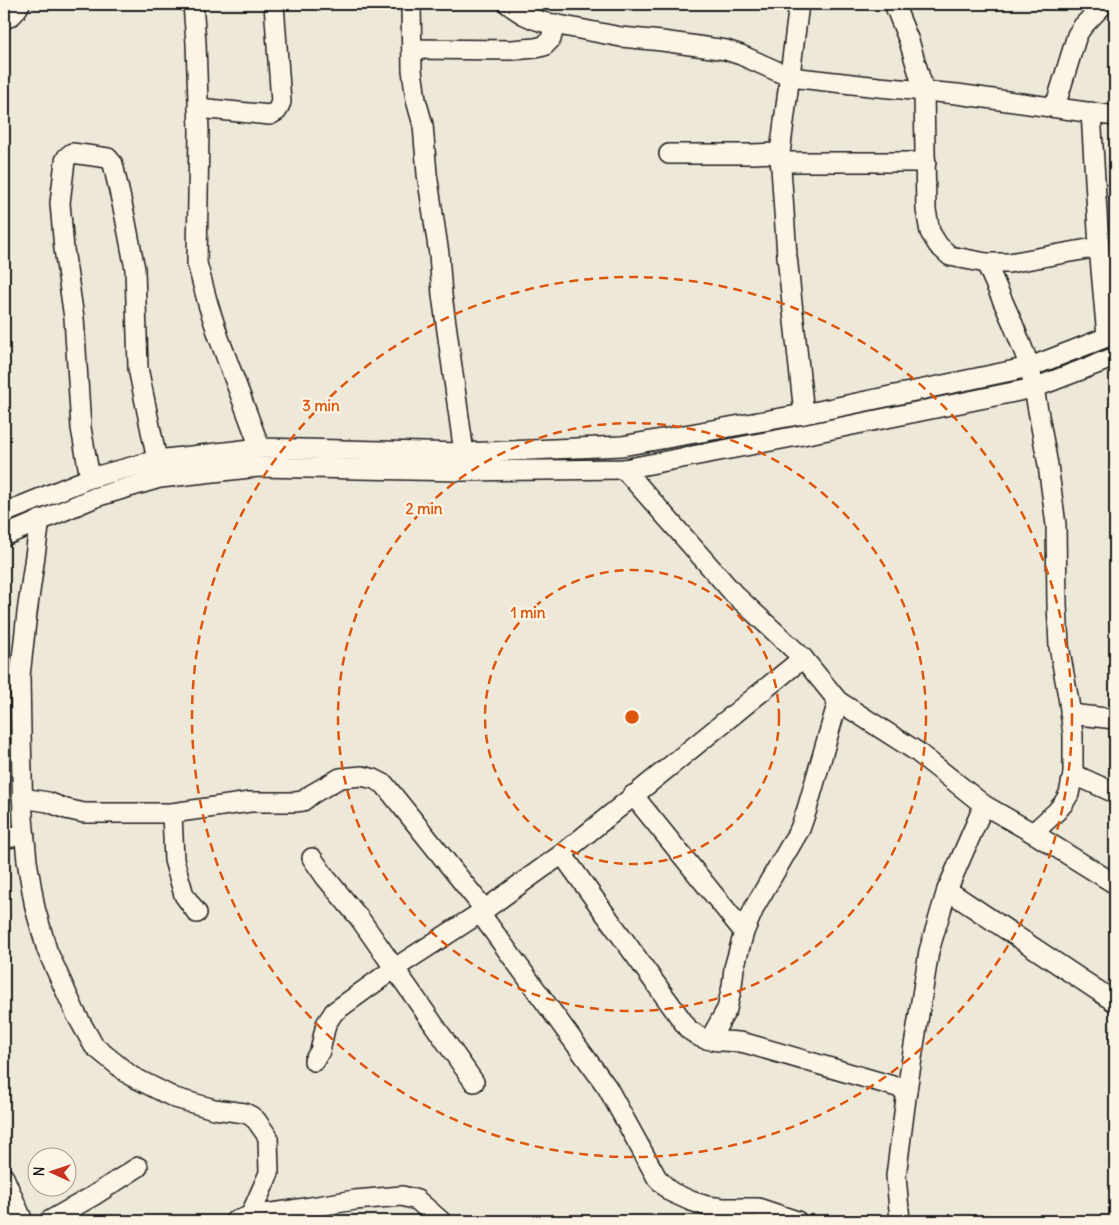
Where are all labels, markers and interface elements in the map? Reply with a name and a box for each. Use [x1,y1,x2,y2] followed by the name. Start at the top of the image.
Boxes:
[302,396,340,415] text: 3 min
[406,499,443,518] text: 2 min
[511,603,546,622] text: 1 min
[623,708,641,726] centre of rings
[28,1148,78,1198] north arrow
[30,1166,48,1177] text: N

